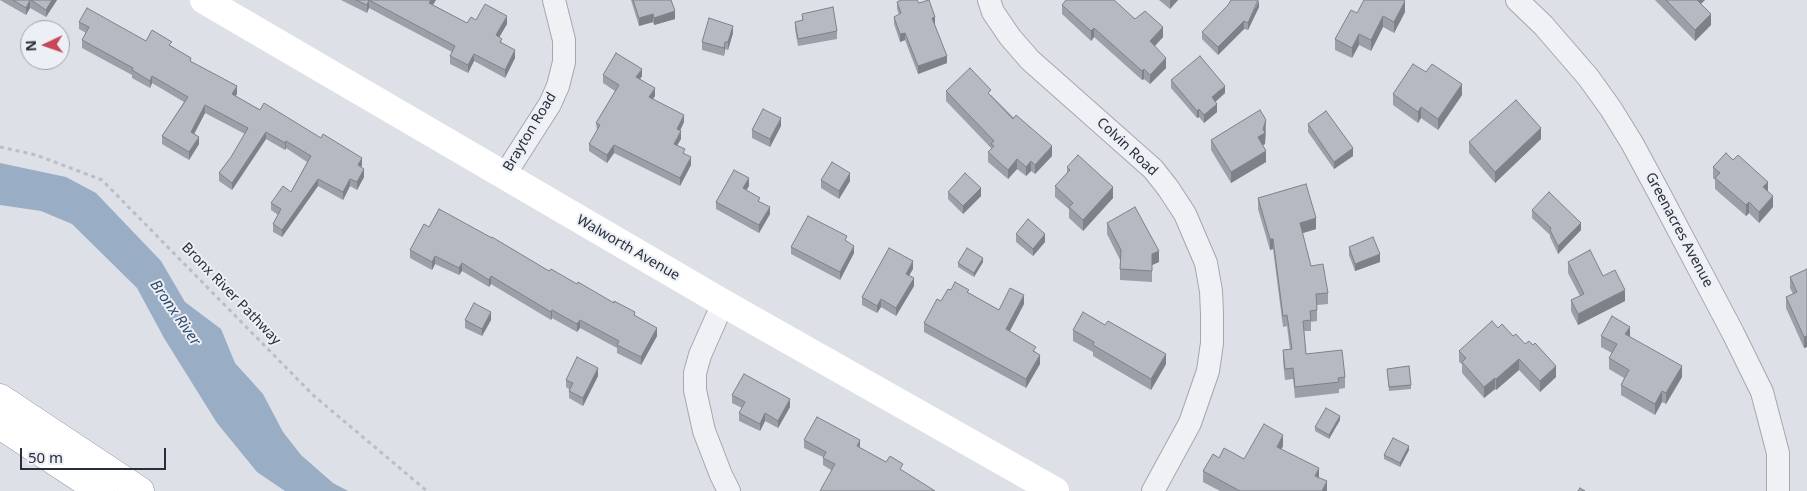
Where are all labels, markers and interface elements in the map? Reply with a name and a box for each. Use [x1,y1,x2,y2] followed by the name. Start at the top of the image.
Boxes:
[20,20,70,70] north arrow
[21,40,40,52] text: N
[500,90,560,174] street label: Brayton Road
[1093,114,1161,180] street label: Colvin Road
[1642,170,1716,290] street label: Greenacres Avenue
[574,212,682,284] street label: Walworth Avenue
[178,239,284,349] street label: Bronx River Pathway
[146,277,204,349] water label: Bronx River
[22,438,169,470] scale bar
[28,447,63,467] text: 50 m

